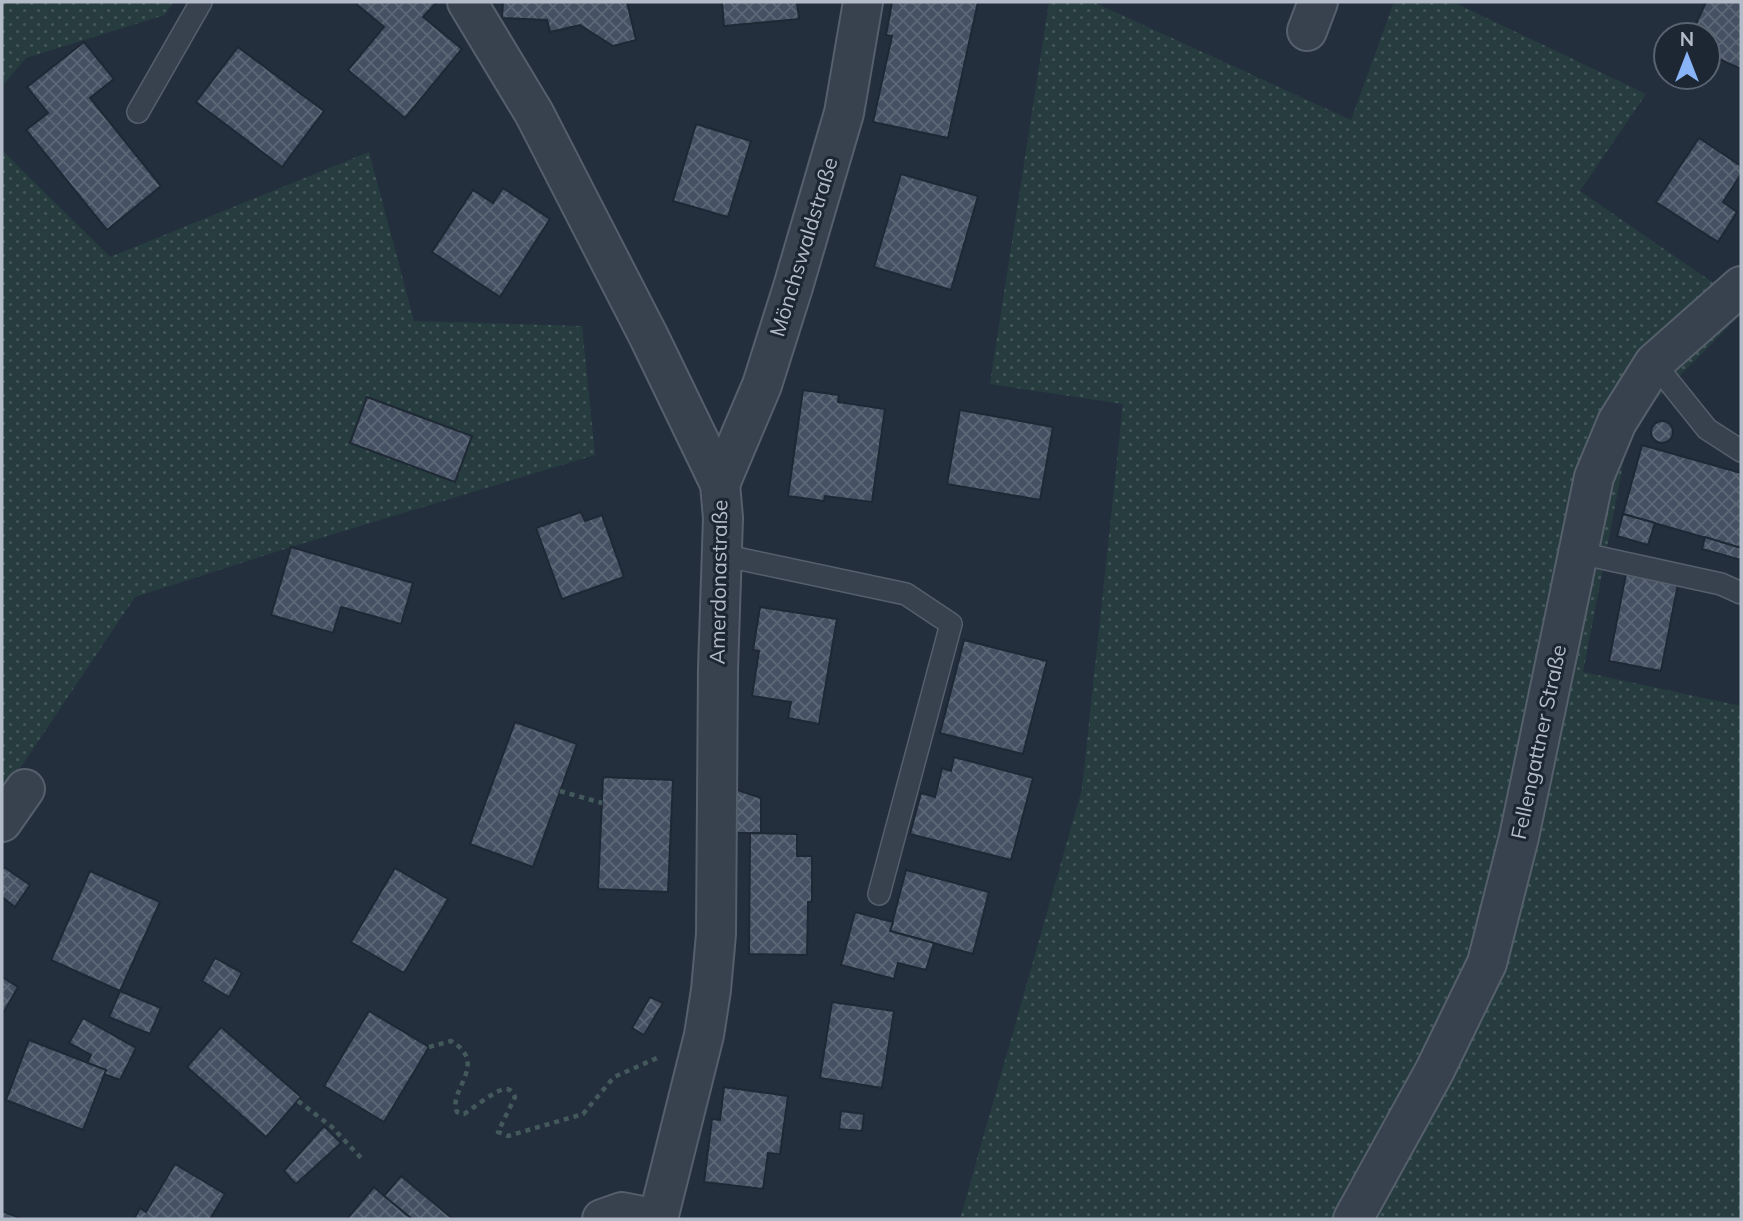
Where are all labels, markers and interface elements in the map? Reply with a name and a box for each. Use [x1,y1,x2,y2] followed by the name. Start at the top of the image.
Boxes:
[1652,21,1722,91] north arrow
[1680,27,1694,51] text: N
[763,154,843,339] street label: Mönchswaldstraße
[704,499,732,665] street label: Amerdonastraße
[1505,642,1571,841] street label: Fellengattner Straße

